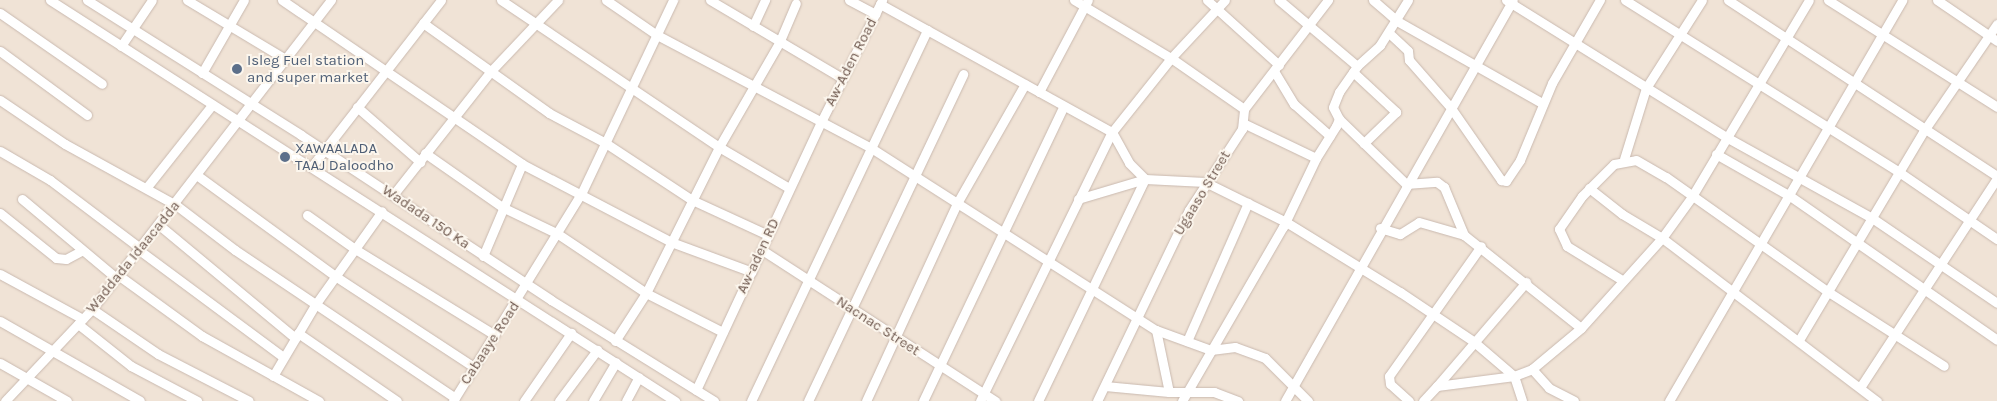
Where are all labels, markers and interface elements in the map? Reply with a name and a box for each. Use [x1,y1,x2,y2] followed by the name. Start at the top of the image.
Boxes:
[821,15,881,109] street label: Aw-Aden Road
[247,51,369,86] place label: Isleg Fuel station and super market
[231,63,243,75] marker: Isleg Fuel station and super market
[295,139,394,174] place label: XAWAALADA TAAJ Daloodho
[1170,147,1234,239] street label: Ugaaso Street
[279,151,291,163] marker: XAWAALADA TAAJ Daloodho
[379,181,473,253] street label: Wadada 150 Ka
[82,197,184,317] street label: Waddada Idaacadda
[733,216,783,296] street label: Aw-aden RD
[833,292,923,360] street label: Nacnac Street
[456,298,524,388] street label: Cabaaye Road

